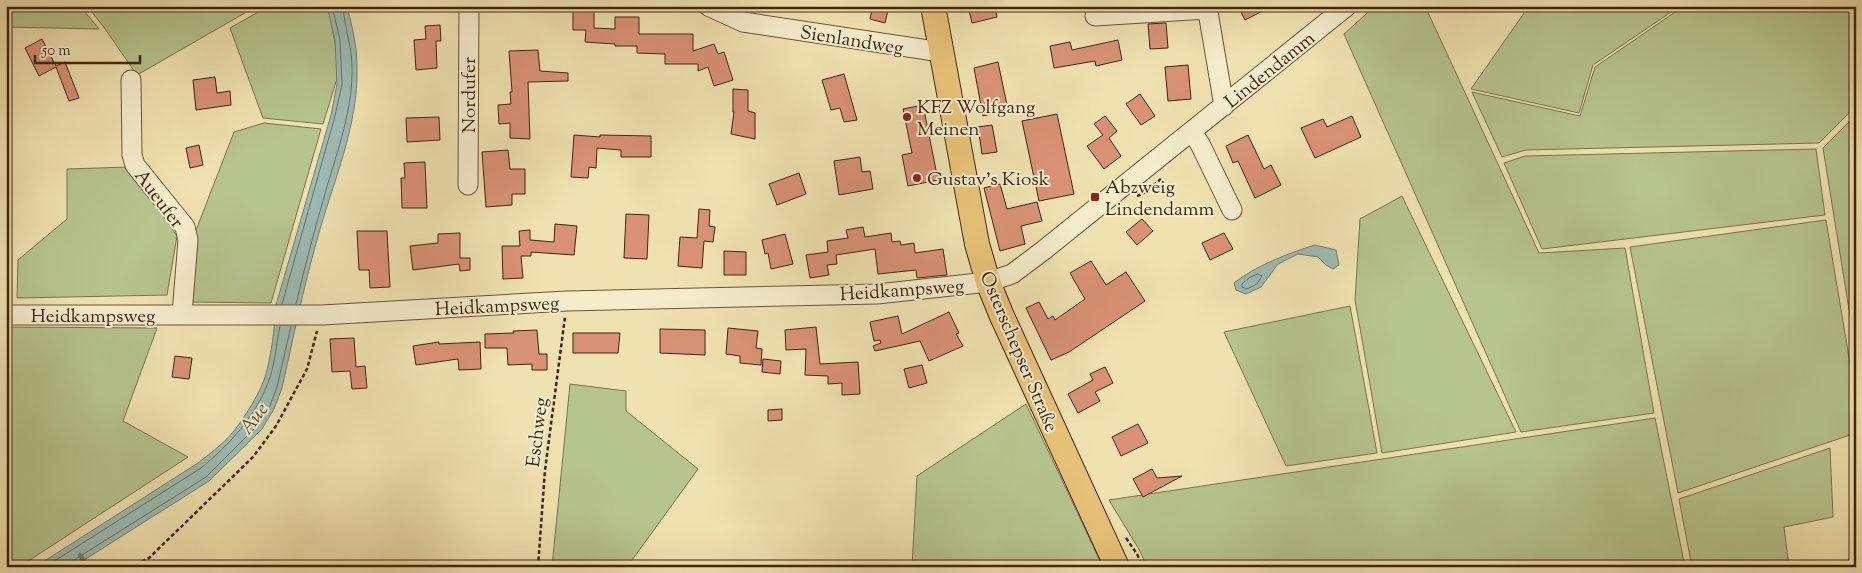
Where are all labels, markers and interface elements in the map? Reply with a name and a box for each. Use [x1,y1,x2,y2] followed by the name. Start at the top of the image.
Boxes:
[798,20,905,63] street label: Sienlandweg
[1220,26,1322,116] street label: Lindendamm
[35,32,140,64] scale bar
[41,41,71,62] text: 50 m
[457,57,484,133] street label: Nordufer
[917,95,1035,144] place label: KFZ Wolfgang Meinen
[901,111,913,123] marker: KFZ Wolfgang Meinen
[127,164,189,235] street label: Aueufer
[927,167,1050,194] place label: Gustav's Kiosk
[911,172,923,184] marker: Gustav's Kiosk
[1105,175,1215,224] place label: Abzweig Lindendamm
[1089,191,1101,203] marker: Abzweig Lindendamm
[972,267,1064,437] street label: Osterschepser Straße
[839,274,965,309] street label: Heidkampsweg
[434,291,560,324] street label: Heidkampsweg
[31,304,155,331] street label: Heidkampsweg
[521,396,556,469] street label: Eschweg
[233,397,277,442] water label: Aue

